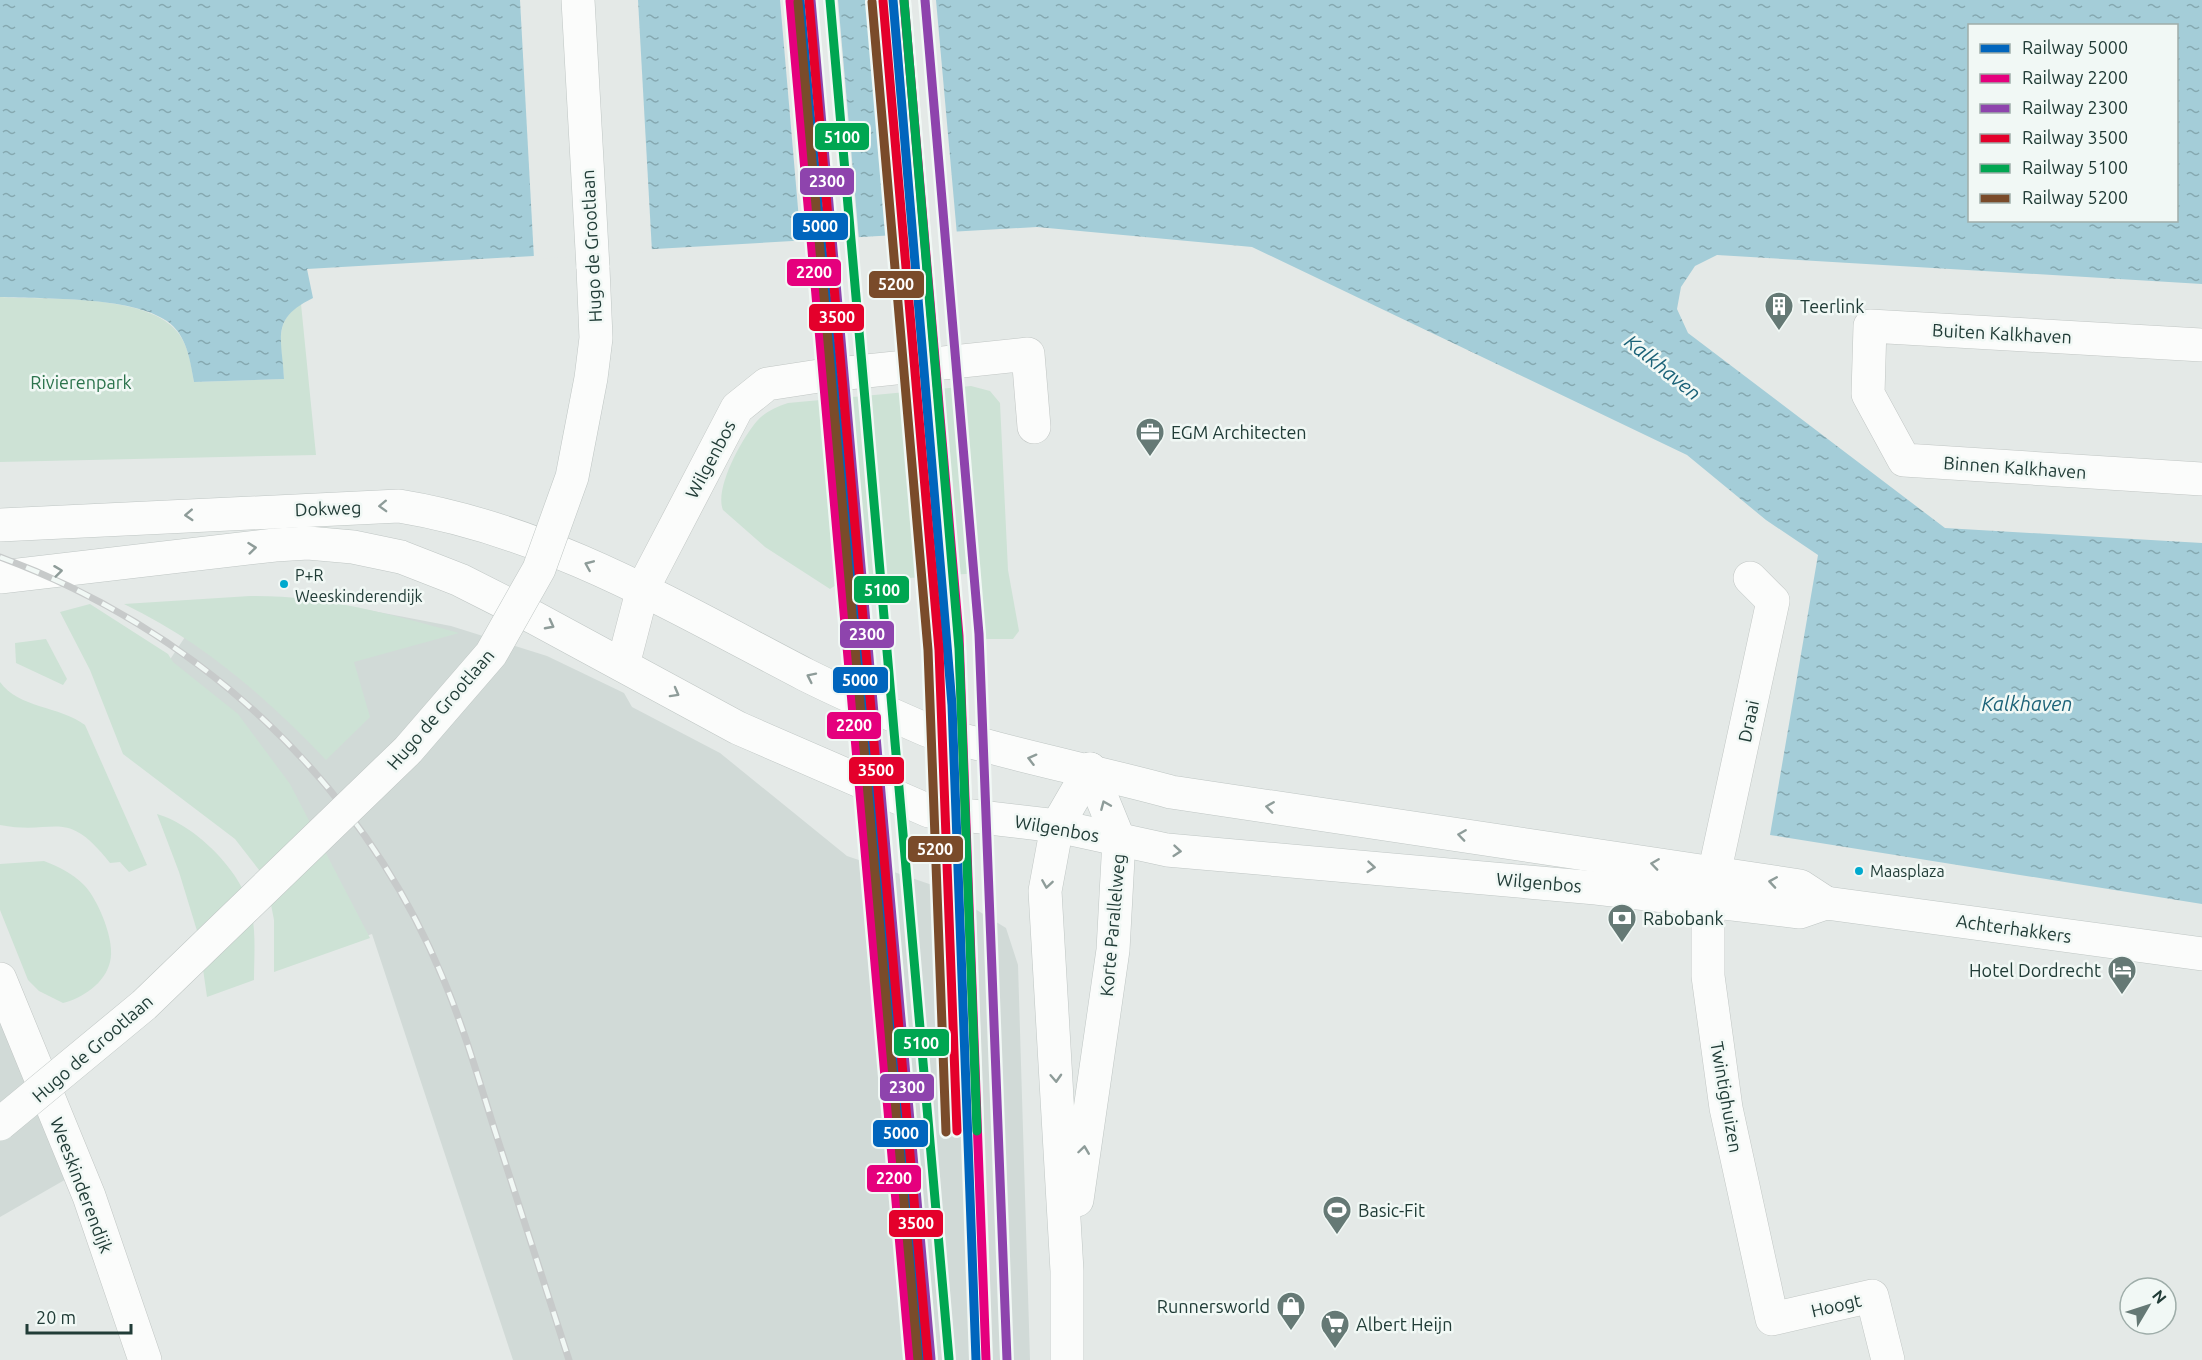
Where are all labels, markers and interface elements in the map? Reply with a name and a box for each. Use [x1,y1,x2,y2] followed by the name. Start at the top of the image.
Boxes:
[1968,24,2178,222] legend
[2022,37,2128,57] text: Railway 5000
[2022,67,2128,87] text: Railway 2200
[2022,97,2128,117] text: Railway 2300
[814,122,870,151] line badge: 5100
[2022,127,2128,147] text: Railway 3500
[824,128,860,146] text: 5100
[2022,157,2128,177] text: Railway 5100
[799,167,855,196] line badge: 2300
[577,169,605,323] street label: Hugo de Grootlaan
[809,172,845,190] text: 2300
[2022,187,2128,207] text: Railway 5200
[792,212,849,241] line badge: 5000
[802,217,838,235] text: 5000
[786,258,842,287] line badge: 2200
[796,263,832,281] text: 2200
[868,270,925,299] line badge: 5200
[878,275,914,293] text: 5200
[1763,290,1795,332] building icon: Teerlink
[1800,296,1864,316] place label: Teerlink
[808,303,865,332] line badge: 3500
[819,308,855,326] text: 3500
[1932,319,2072,347] street label: Buiten Kalkhaven
[1620,329,1706,405] water label: Kalkhaven
[30,372,132,392] park label: Rivierenpark
[681,416,739,501] street label: Wilgenbos
[1134,416,1166,458] office icon: EGM Architecten
[1171,422,1307,442] place label: EGM Architecten
[1943,452,2087,482] street label: Binnen Kalkhaven
[294,497,362,519] street label: Dokweg
[379,500,388,513] one-way arrow
[184,508,193,521] one-way arrow
[247,542,256,555] one-way arrow
[584,560,595,572] one-way arrow
[54,565,63,577] one-way arrow
[295,566,423,605] place label: P+R Weeskinderendijk
[853,575,910,604] line badge: 5100
[278,578,290,590] marker: P+R Weeskinderendijk
[864,581,900,599] text: 5100
[543,618,554,629] one-way arrow
[839,620,895,649] line badge: 2300
[849,625,885,643] text: 2300
[382,645,498,773] street label: Hugo de Grootlaan
[832,666,889,694] line badge: 5000
[842,671,878,689] text: 5000
[806,672,817,684] one-way arrow
[668,686,679,697] one-way arrow
[1982,692,2073,715] water label: Kalkhaven
[1734,698,1762,744] street label: Draai
[826,711,882,740] line badge: 2200
[836,716,872,734] text: 2200
[1028,753,1038,766] one-way arrow
[848,756,905,785] line badge: 3500
[858,761,894,779] text: 3500
[1100,800,1112,811] one-way arrow
[1265,801,1274,813] one-way arrow
[1013,811,1101,845] street label: Wilgenbos
[1458,830,1467,842] one-way arrow
[907,835,964,863] line badge: 5200
[917,840,953,858] text: 5200
[1172,844,1181,857] one-way arrow
[1096,853,1128,997] street label: Korte Parallelweg
[1651,858,1660,870] one-way arrow
[1366,860,1375,873] one-way arrow
[1870,862,1945,880] place label: Maasplaza
[1853,865,1865,877] marker: Maasplaza
[1496,868,1583,896] street label: Wilgenbos
[1768,876,1778,889] one-way arrow
[1041,879,1053,888] one-way arrow
[1606,902,1638,944] bank icon: Rabobank
[1643,908,1724,928] place label: Rabobank
[1955,910,2073,946] street label: Achterhakkers
[2106,954,2138,996] hotel icon: Hotel Dordrecht
[1969,960,2101,980] place label: Hotel Dordrecht
[28,990,156,1106] street label: Hugo de Grootlaan
[893,1028,950,1057] line badge: 5100
[903,1034,939,1052] text: 5100
[1707,1040,1747,1154] street label: Twintighuizen
[879,1073,935,1102] line badge: 2300
[1049,1074,1062,1083] one-way arrow
[889,1078,925,1096] text: 2300
[47,1114,117,1256] street label: Weeskinderendijk
[872,1119,929,1148] line badge: 5000
[883,1124,919,1142] text: 5000
[1078,1146,1090,1155] one-way arrow
[866,1164,922,1193] line badge: 2200
[876,1169,912,1187] text: 2200
[1321,1194,1353,1236] sports icon: Basic-Fit
[1358,1200,1425,1220] place label: Basic-Fit
[888,1209,944,1238] line badge: 3500
[898,1214,934,1232] text: 3500
[2118,1276,2178,1336] north arrow
[2149,1286,2170,1307] text: N
[1275,1290,1307,1332] shop icon: Runnersworld
[1809,1290,1863,1320] street label: Hoogt
[1157,1296,1270,1316] place label: Runnersworld
[27,1297,130,1335] scale bar
[36,1307,76,1327] text: 20 m
[1319,1308,1351,1350] supermarket icon: Albert Heijn
[1356,1314,1452,1334] place label: Albert Heijn

